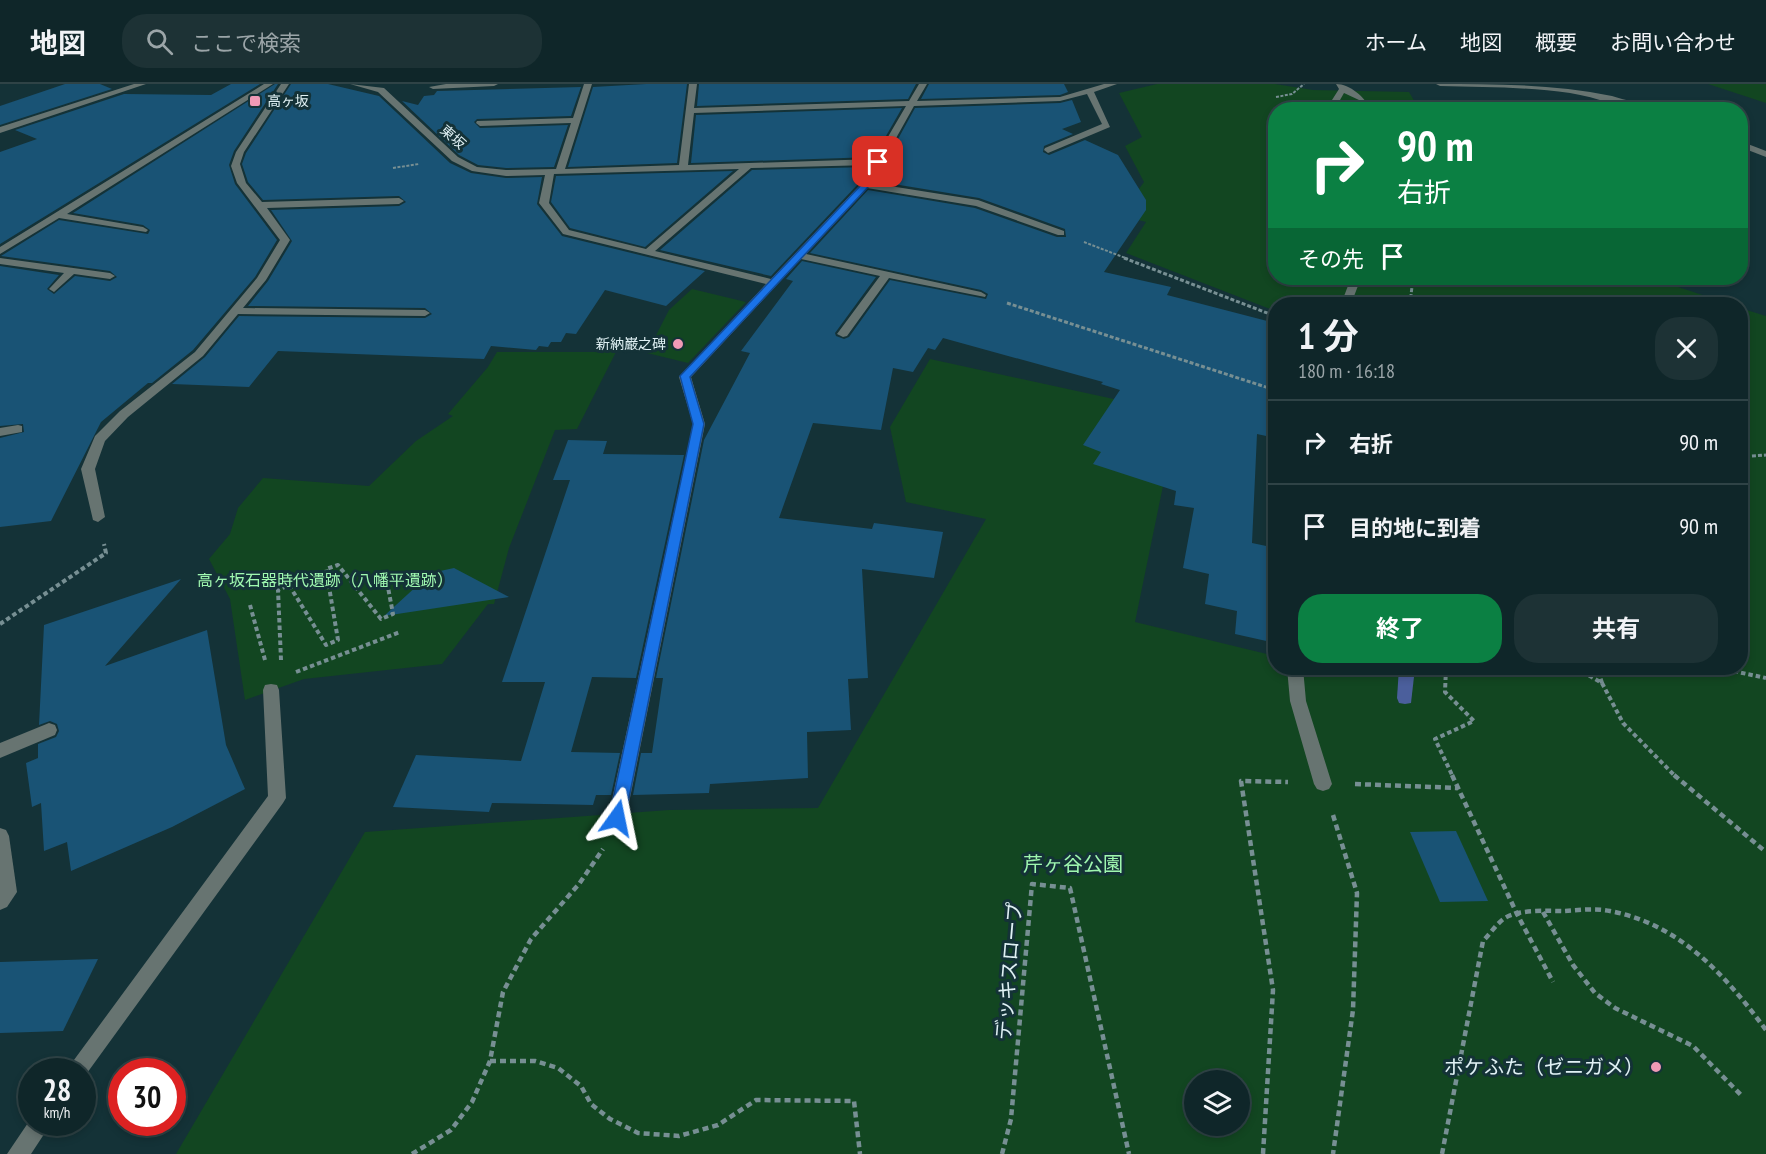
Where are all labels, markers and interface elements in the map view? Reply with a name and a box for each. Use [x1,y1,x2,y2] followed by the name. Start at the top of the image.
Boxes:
[122,14,542,68] search box
[30,24,86,61] text: 地図
[143,25,176,58] icon: search
[191,29,301,57] text: ここで検索
[1365,29,1427,56] text: ホーム
[1460,29,1502,56] text: 地図
[1535,29,1577,56] text: 概要
[1610,29,1736,56] text: お問い合わせ
[267,92,309,110] place label: 高ヶ坂
[248,94,262,108] marker: 高ヶ坂
[1397,118,1474,173] text: 90 m
[437,121,469,153] street label: 東坂
[1298,126,1376,204] icon: right
[852,136,903,187] pin
[861,145,894,178] icon: arrive
[1397,175,1451,209] text: 右折
[1376,240,1409,273] icon: arrive
[1298,245,1364,273] text: その先
[1298,312,1359,359] text: 1 分
[1655,317,1718,380] button: close
[596,335,666,353] place label: 新納巌之碑
[671,337,685,351] marker: 新納巌之碑
[1298,358,1395,384] text: 180 m · 16:18
[1298,426,1331,459] icon: right
[1679,428,1718,456] text: 90 m
[1349,430,1393,458] text: 右折
[1298,510,1331,543] icon: arrive
[1679,512,1718,540] text: 90 m
[1349,514,1481,542] text: 目的地に到着
[197,570,453,590] park label: 高ヶ坂石器時代遺跡（八幡平遺跡）
[1298,594,1502,663] button: 終了
[1514,594,1718,663] button: 共有
[585,786,649,850] position arrow
[1023,851,1123,877] park label: 芹ヶ谷公園
[990,901,1028,1041] street label: デッキスロープ
[1444,1054,1644,1080] place label: ポケふた（ゼニガメ）
[108,1058,186,1136] speed limit sign: 30
[1649,1060,1663,1074] marker: ポケふた（ゼニガメ）
[43,1070,71,1109] text: 28
[1184,1070,1250,1136] map controls
[1184,1070,1250,1136] button: layers
[44,1103,70,1122] text: km/h

